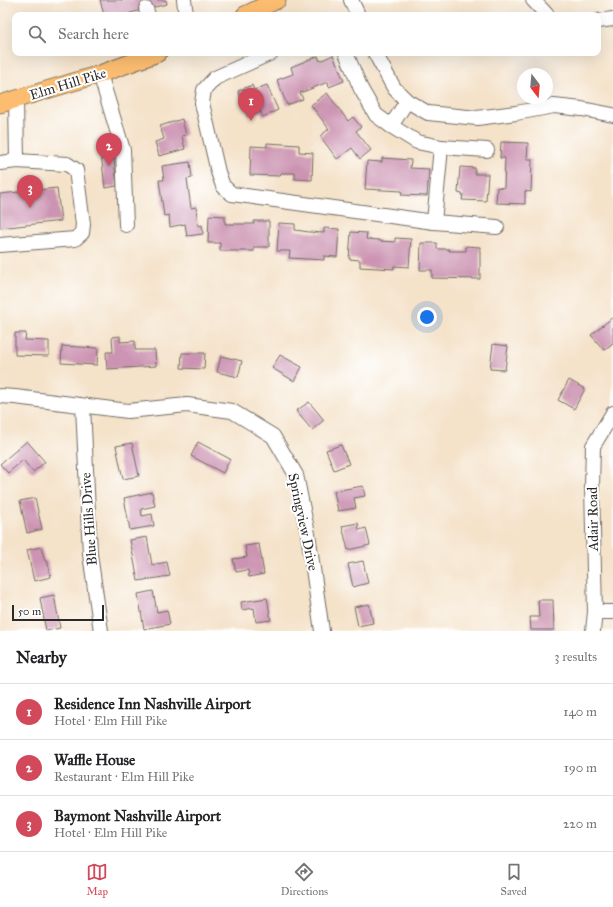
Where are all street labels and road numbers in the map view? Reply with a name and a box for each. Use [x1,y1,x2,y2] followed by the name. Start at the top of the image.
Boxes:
[28,64,109,104] street label: Elm Hill Pike
[77,472,101,566] street label: Blue Hills Drive
[284,472,322,573] street label: Springview Drive
[584,487,602,552] street label: Adair Road

